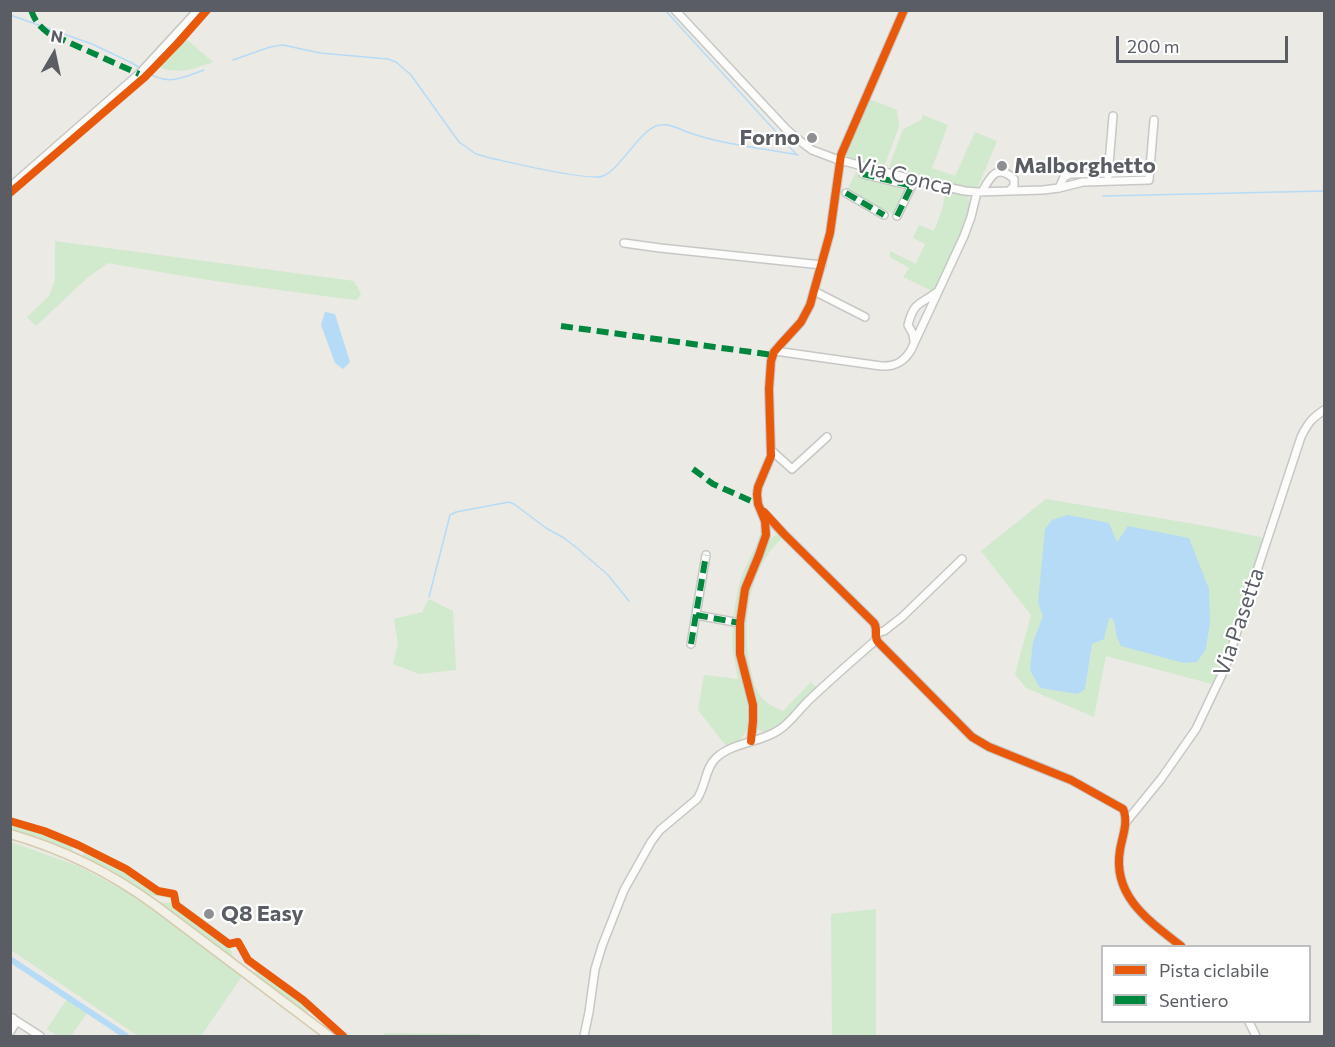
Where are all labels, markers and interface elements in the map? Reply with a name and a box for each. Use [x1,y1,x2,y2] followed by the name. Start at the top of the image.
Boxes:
[24,24,84,84] north arrow
[1119,24,1292,62] scale bar
[49,25,64,46] text: N
[1127,35,1180,57] text: 200 m
[739,125,800,151] place label: Forno
[805,131,819,145] marker: Forno
[852,151,956,201] street label: Via Conca
[1014,153,1156,179] place label: Malborghetto
[995,159,1009,173] marker: Malborghetto
[1208,564,1270,680] street label: Via Pasetta
[221,901,304,927] place label: Q8 Easy
[202,907,216,921] marker: Q8 Easy
[1101,945,1311,1023] legend
[1159,959,1269,981] text: Pista ciclabile
[1159,989,1229,1011] text: Sentiero

